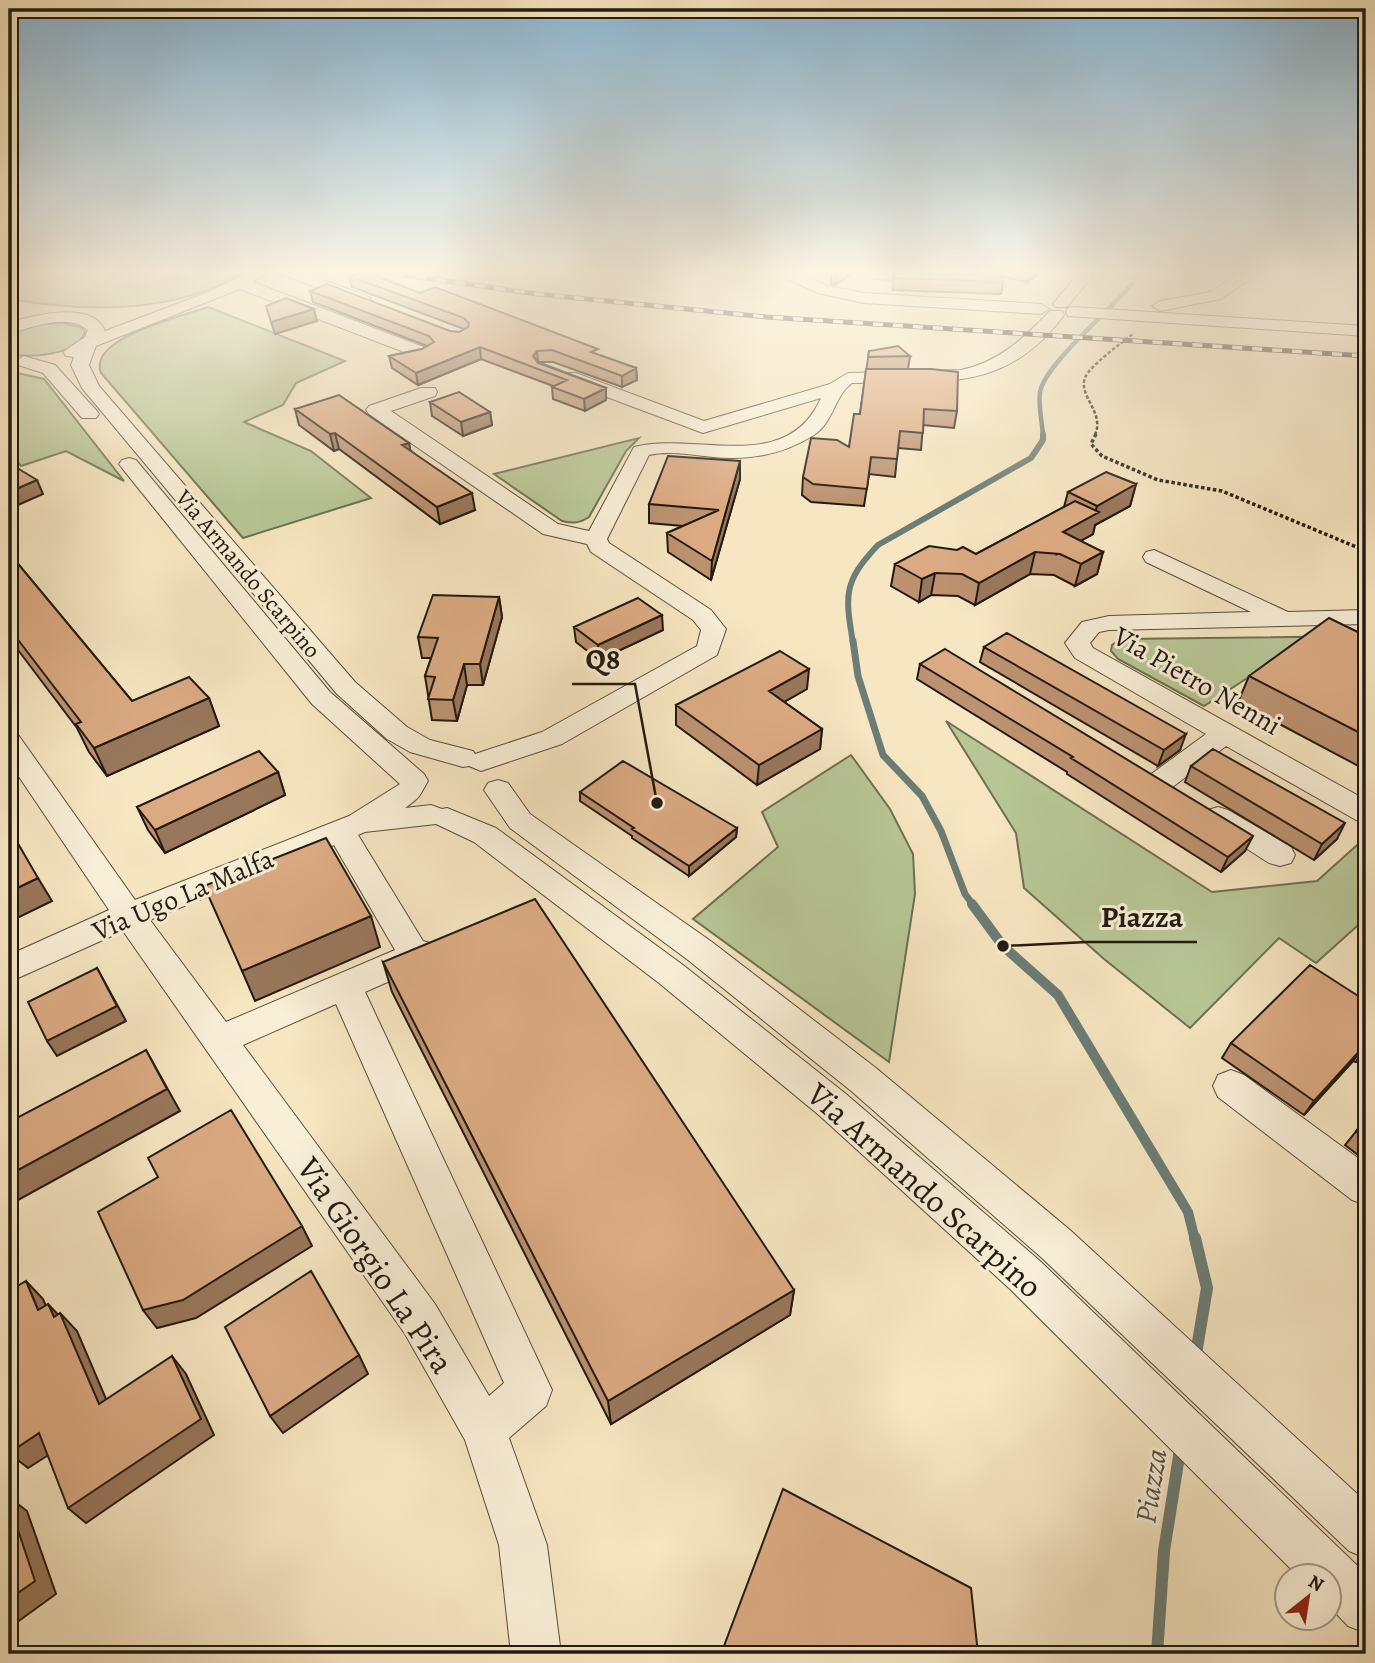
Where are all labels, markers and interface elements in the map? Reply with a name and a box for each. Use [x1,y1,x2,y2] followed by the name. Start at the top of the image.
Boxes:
[168,482,328,665] street label: Via Armando Scarpino
[1105,617,1288,744] street label: Via Pietro Nenni
[572,633,635,684] callout: Q8
[586,639,620,679] text: Q8
[86,840,279,951] street label: Via Ugo La Malfa
[1087,891,1197,942] callout: Piazza
[1101,897,1184,937] text: Piazza
[797,1071,1053,1308] street label: Via Armando Scarpino
[286,1147,465,1383] street label: Via Giorgio La Pira
[1125,1446,1177,1526] water label: Piazza
[1274,1562,1344,1632] north arrow
[1304,1568,1329,1598] text: N

